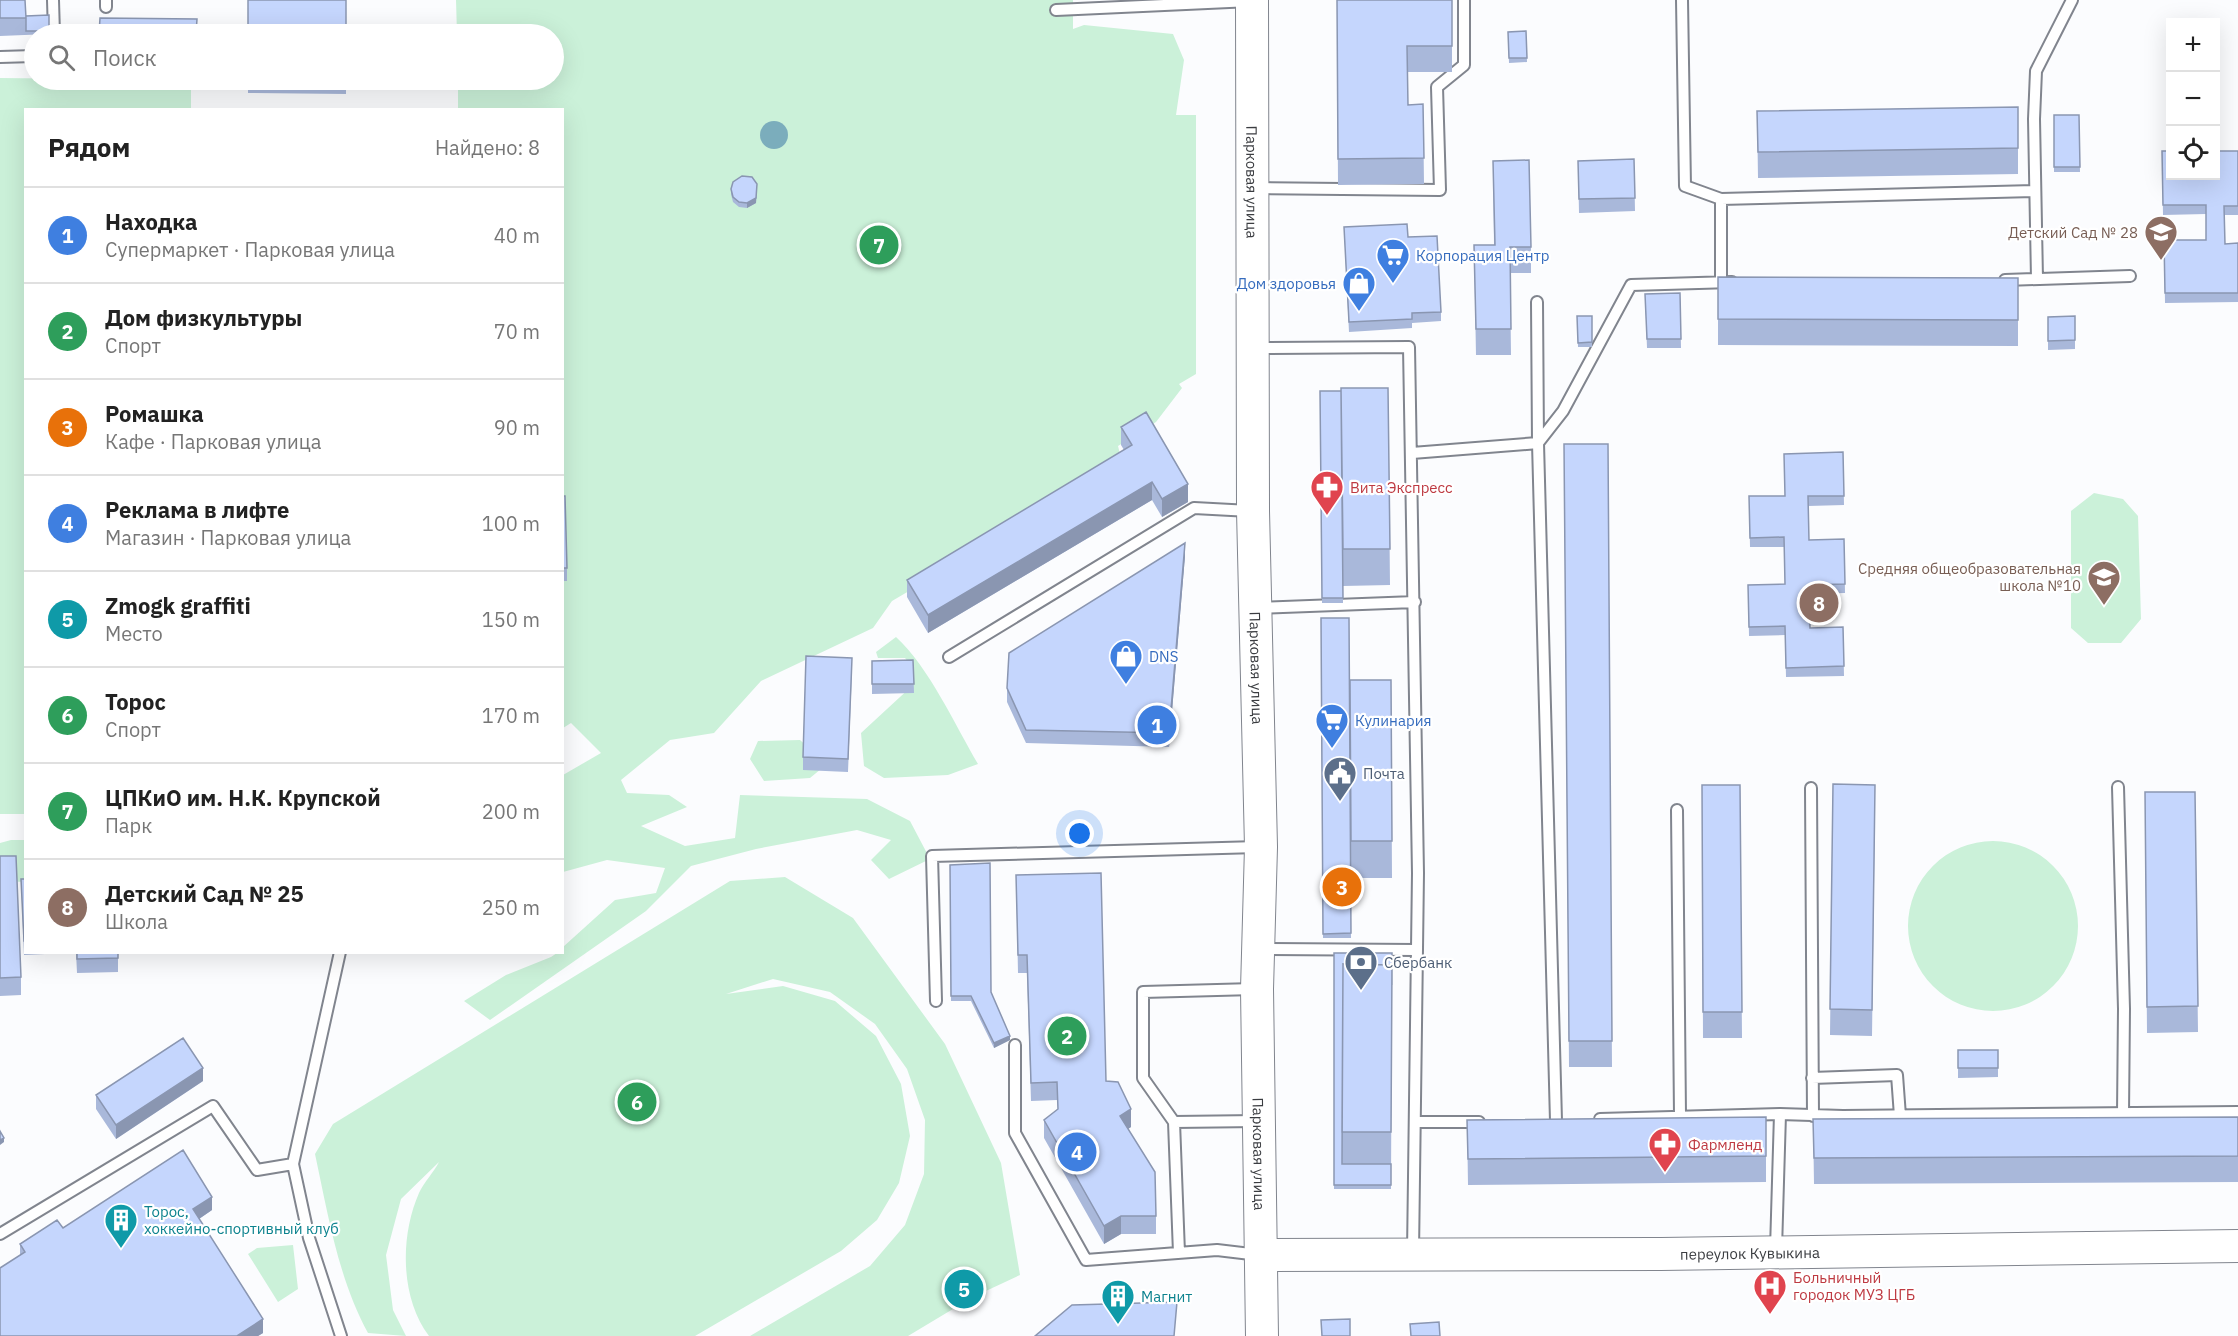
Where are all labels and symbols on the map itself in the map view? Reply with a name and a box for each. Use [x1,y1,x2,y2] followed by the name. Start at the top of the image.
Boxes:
[1243,125,1262,239] street label: Парковая улица
[2143,214,2179,261] school or university icon: Детский Сад № 28
[860,222,898,268] pin: 7
[2008,223,2138,242] place label: Детский Сад № 28
[1375,237,1411,284] supermarket icon: Корпорация Центр
[1416,246,1549,265] place label: Корпорация Центр
[1341,265,1377,312] shop icon: Дом здоровья
[1237,274,1336,293] place label: Дом здоровья
[1309,469,1345,516] pharmacy icon: Вита Экспресс
[1350,478,1453,497] place label: Вита Экспресс
[1858,559,2081,595] place label: Средняя общеобразовательная школа №10
[2086,559,2122,606] school or university icon: Средняя общеобразовательная школа №10
[1800,580,1838,626] pin: 8
[1246,611,1268,725] street label: Парковая улица
[1108,638,1144,685] shop icon: DNS
[1149,647,1178,666] place label: DNS
[1138,702,1176,748] pin: 1
[1314,702,1350,749] supermarket icon: Кулинария
[1355,711,1431,730] place label: Кулинария
[1322,755,1358,802] public building icon: Почта
[1363,764,1405,783] place label: Почта
[1065,819,1094,848] your location
[1322,864,1362,910] pin: 3
[1343,944,1379,991] bank icon: Сбербанк
[1384,953,1452,972] place label: Сбербанк
[1048,1014,1086,1058] pin: 2
[618,1080,656,1124] pin: 6
[1249,1097,1270,1210] street label: Парковая улица
[1647,1126,1683,1173] pharmacy icon: Фармленд
[1058,1130,1096,1174] pin: 4
[1688,1135,1762,1154] place label: Фармленд
[103,1202,139,1249] building icon: Торос, хоккейно-спортивный клуб
[144,1202,339,1238] place label: Торос, хоккейно-спортивный клуб
[1680,1242,1820,1263] street label: переулок Кувыкина
[944,1266,984,1312] pin: 5
[1752,1268,1788,1315] hospital icon: Больничный городок МУЗ ЦГБ
[1793,1268,1915,1304] place label: Больничный городок МУЗ ЦГБ
[1100,1278,1136,1325] building icon: Магнит
[1141,1287,1192,1306] place label: Магнит

